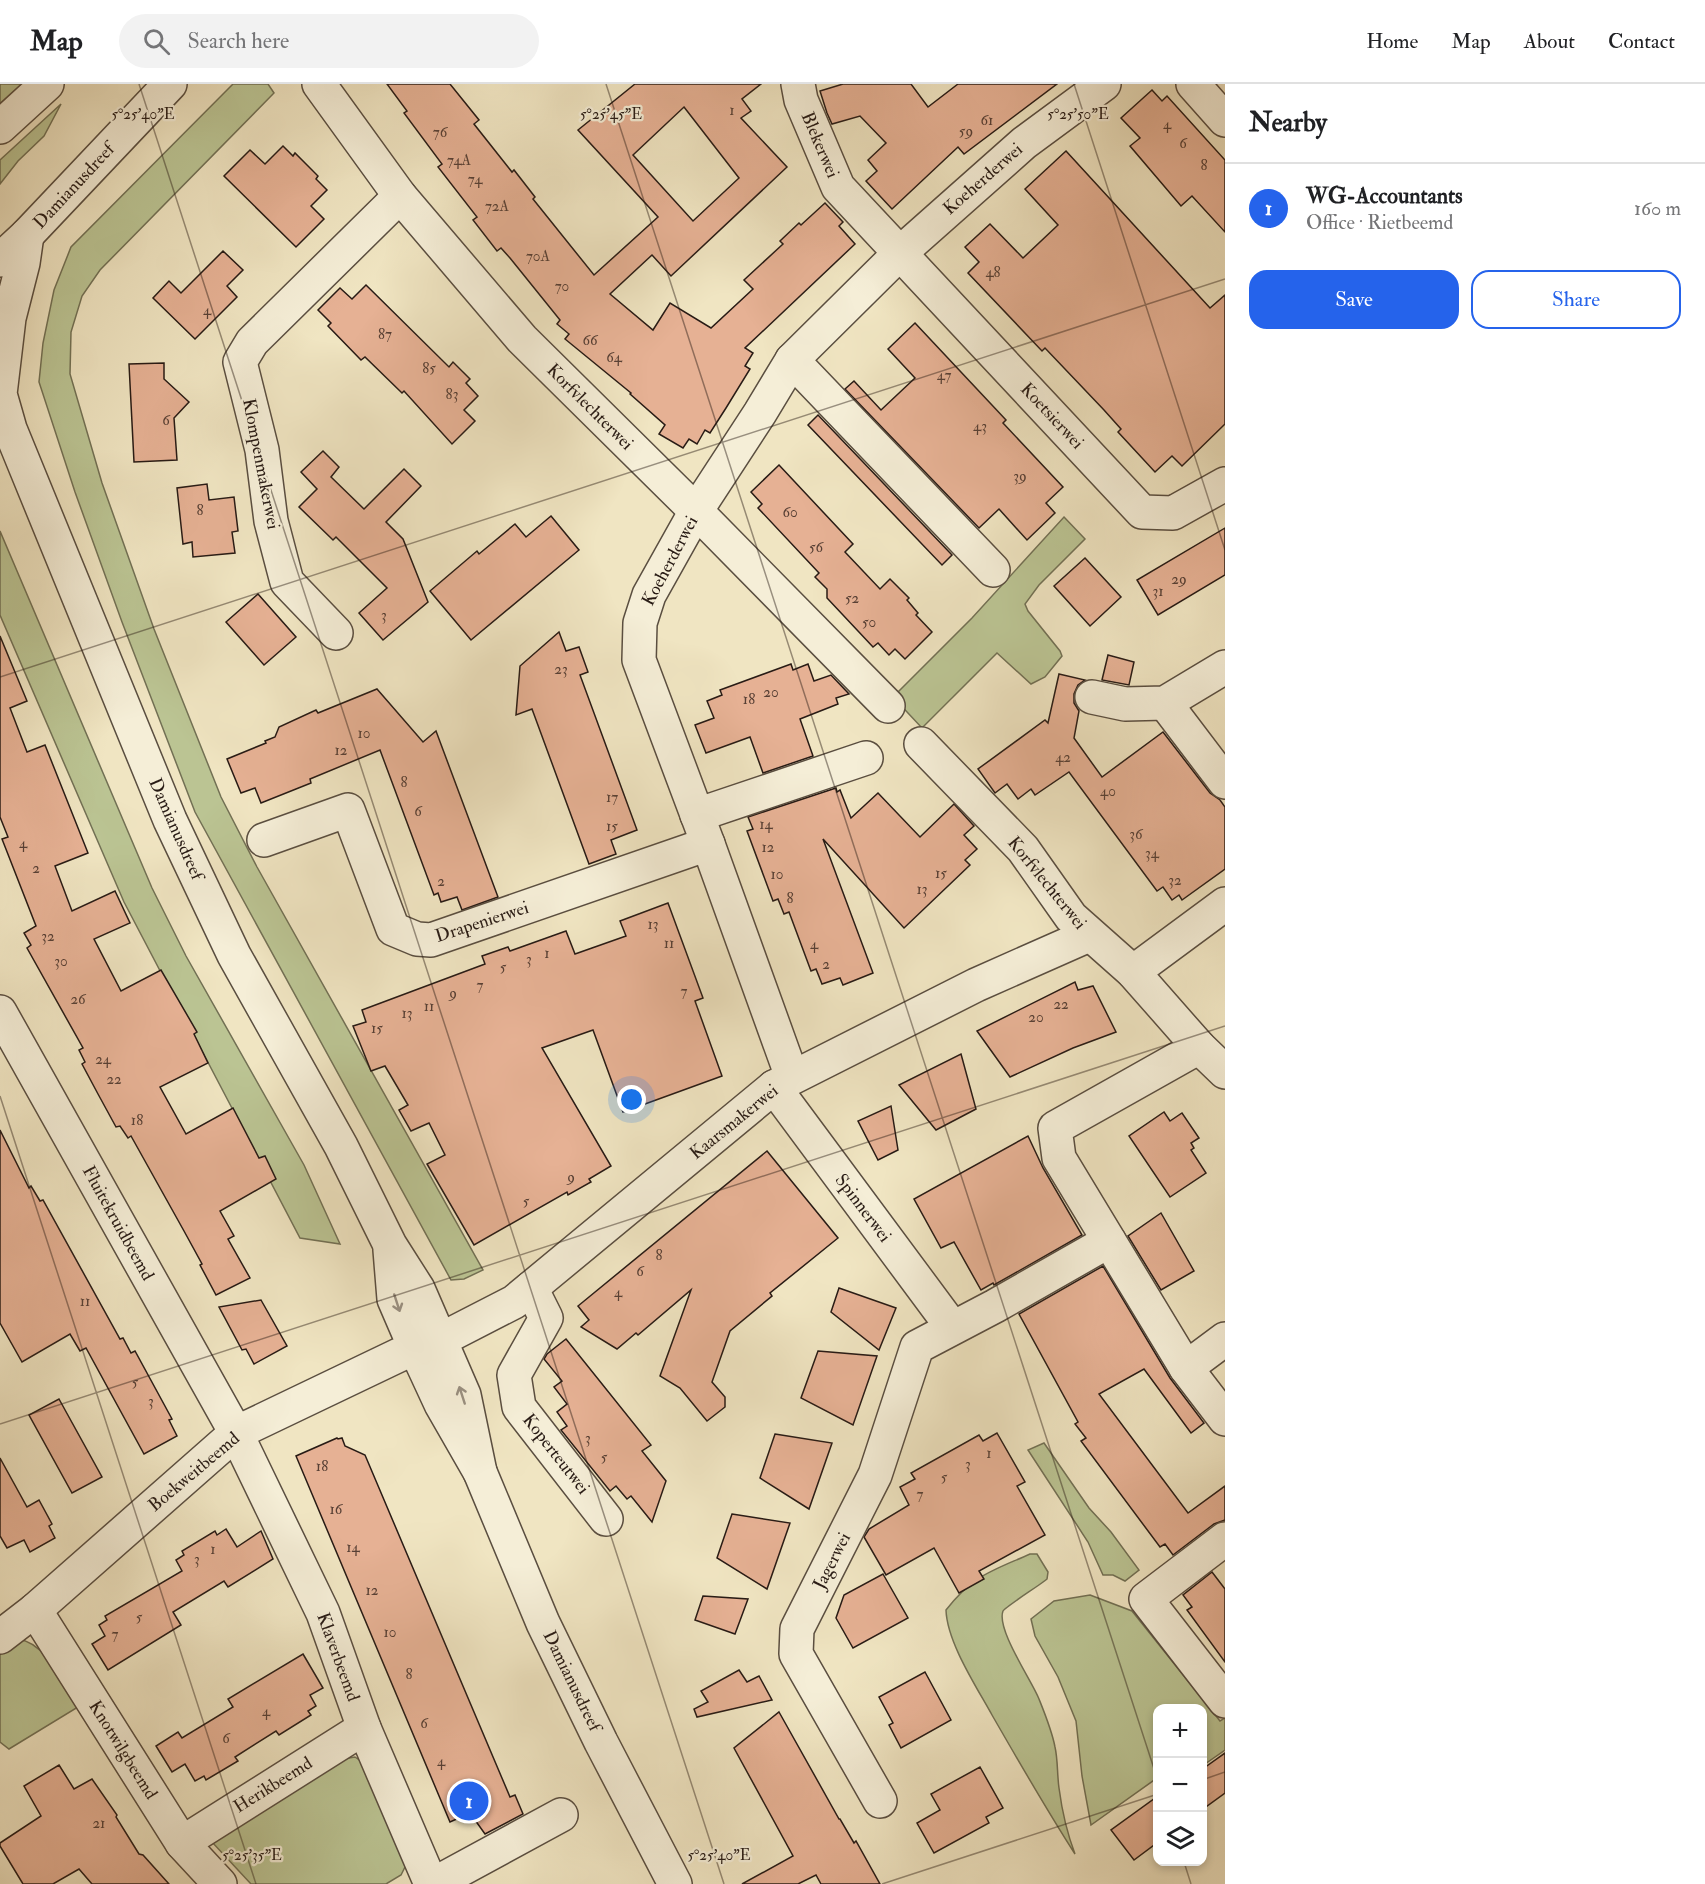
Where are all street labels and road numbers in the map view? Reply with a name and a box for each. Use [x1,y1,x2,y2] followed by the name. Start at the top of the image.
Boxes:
[796,108,844,182] street label: Blekerwei
[28,136,122,234] street label: Damianusdreef
[938,138,1028,220] street label: Koeherderwei
[542,359,638,455] street label: Korfvlechterwei
[1015,378,1089,454] street label: Koetsierwei
[237,397,285,532] street label: Klompenmakerwei
[637,512,703,610] street label: Koeherderwei
[143,774,210,886] street label: Damianusdreef
[1002,832,1092,934] street label: Korfvlechterwei
[432,896,532,948] street label: Drapenierwei
[685,1079,783,1165] street label: Kaarsmakerwei
[77,1161,159,1285] street label: Fluitekruidbeemd
[830,1169,896,1247] street label: Spinnerwei
[517,1409,595,1499] street label: Koperteutwei
[144,1427,244,1517] street label: Boekweitbeemd
[808,1529,856,1594] street label: Jagerwei
[311,1609,365,1705] street label: Klaverbeemd
[538,1627,608,1738] street label: Damianusdreef
[83,1696,163,1804] street label: Knotwilgbeemd
[229,1752,317,1818] street label: Herikbeemd

